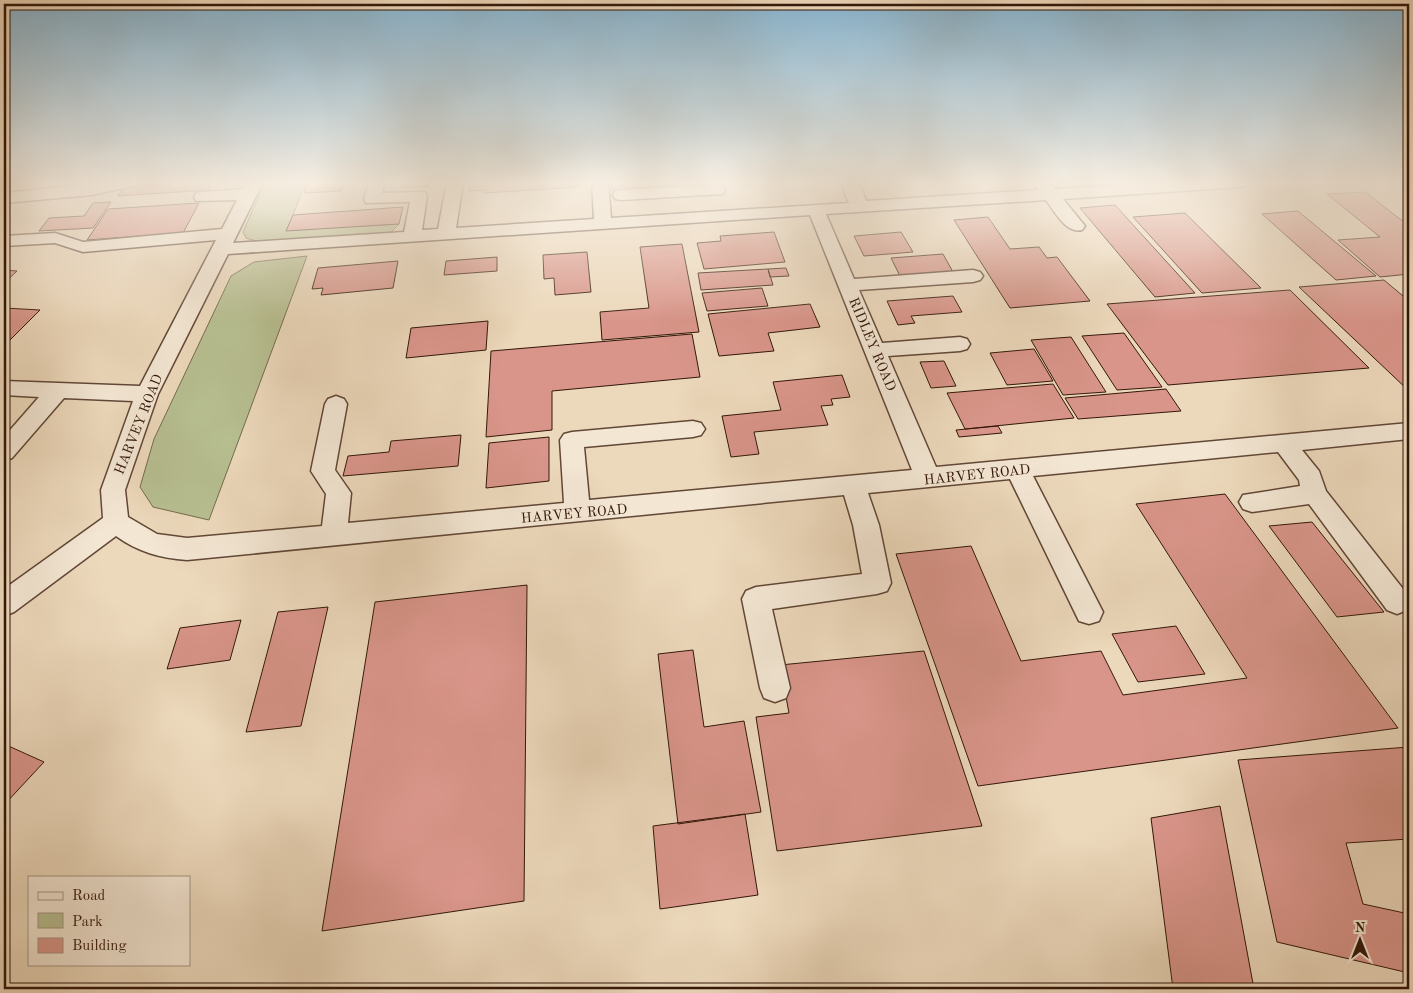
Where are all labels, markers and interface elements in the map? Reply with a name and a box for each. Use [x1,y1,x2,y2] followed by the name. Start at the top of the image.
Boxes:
[846,296,898,393] street label: RIDLEY ROAD
[112,372,165,477] street label: HARVEY ROAD
[923,462,1031,488] street label: HARVEY ROAD
[520,502,628,526] street label: HARVEY ROAD
[28,876,190,966] legend
[72,889,106,904] text: Road
[72,915,103,930] text: Park
[1336,916,1386,966] north arrow
[1355,921,1366,935] text: N
[72,939,127,954] text: Building

